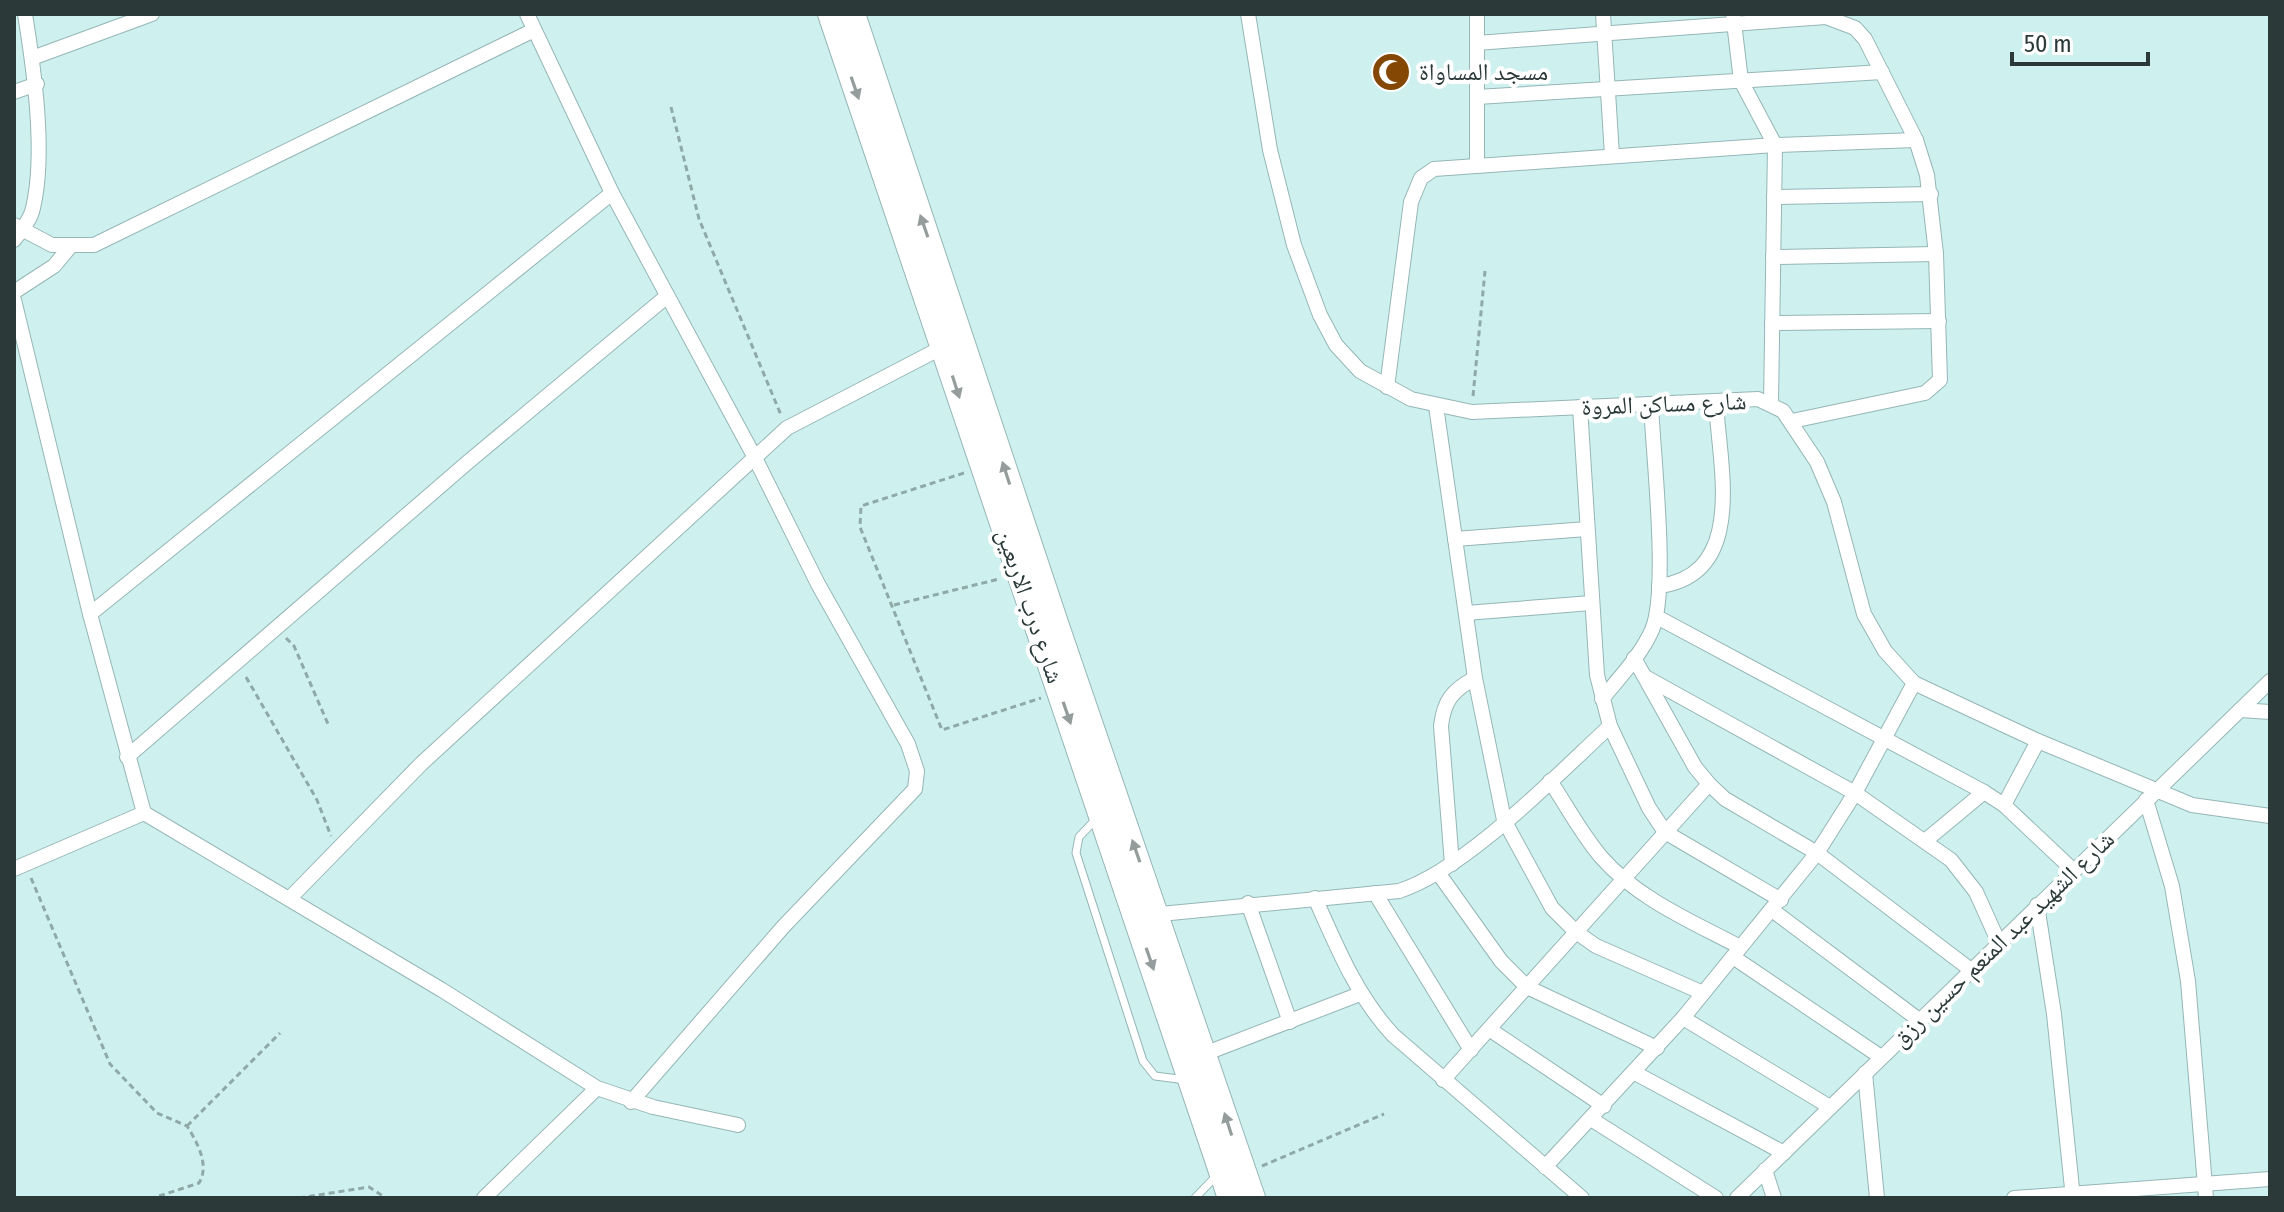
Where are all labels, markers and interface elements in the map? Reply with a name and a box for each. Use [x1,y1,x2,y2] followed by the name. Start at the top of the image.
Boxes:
[2012,16,2148,66] scale bar
[2024,30,2072,58] text: 50 m
[1370,51,1412,93] mosque icon: مسجد المساواة
[1419,58,1548,86] place label: مسجد المساواة
[850,76,862,100] one-way arrow
[918,214,930,238] one-way arrow
[951,376,963,400] one-way arrow
[1581,387,1747,422] street label: شارع مساكن المروة
[1000,460,1012,484] one-way arrow
[990,525,1069,687] street label: شارع درب الاربعين
[1061,701,1073,725] one-way arrow
[1886,825,2121,1054] street label: شارع الشهيد عبد المنعم حسين رزق
[1129,839,1141,863] one-way arrow
[1144,948,1156,972] one-way arrow
[1221,1112,1233,1136] one-way arrow

